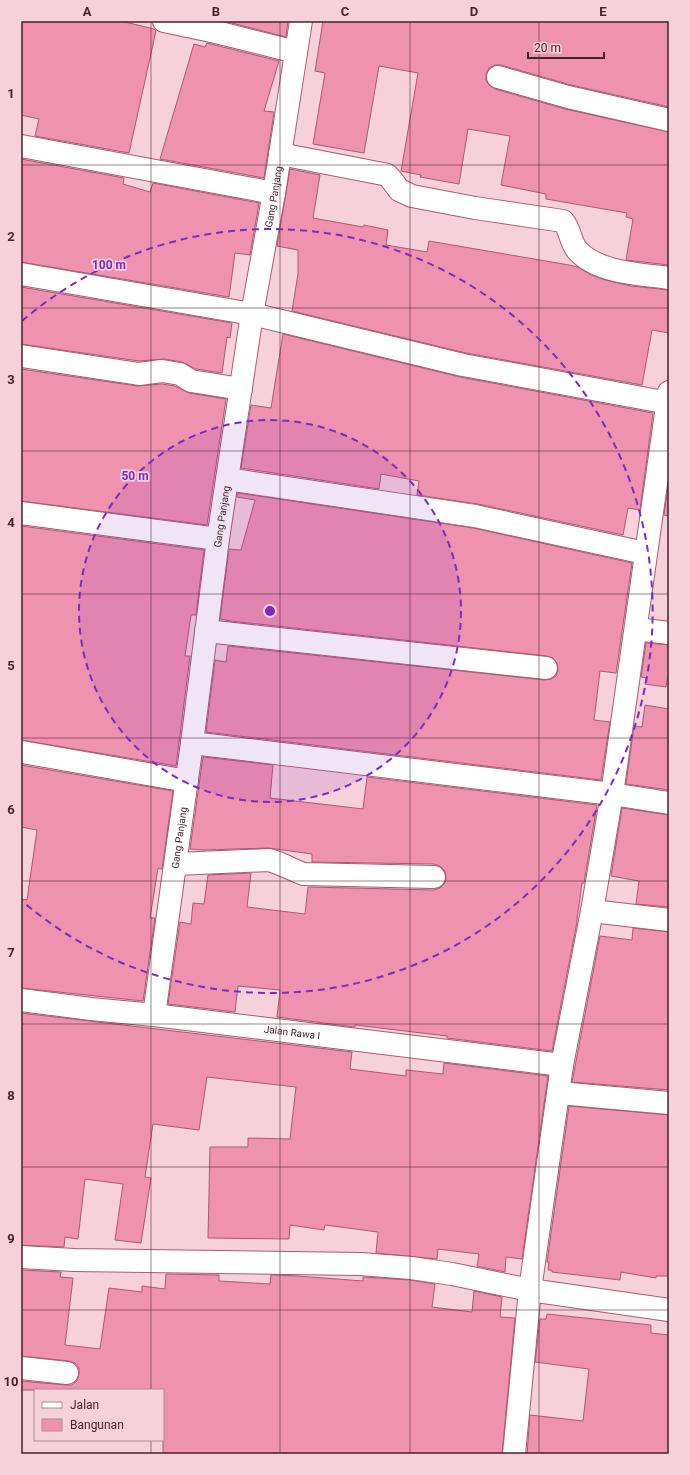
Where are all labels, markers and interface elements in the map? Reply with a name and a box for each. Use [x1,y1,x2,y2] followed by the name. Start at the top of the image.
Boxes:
[83,4,92,19] text: A
[212,4,220,19] text: B
[341,4,350,19] text: C
[470,4,478,19] text: D
[599,4,607,19] text: E
[528,34,604,60] scale bar
[534,41,561,55] text: 20 m
[7,86,15,101] text: 1
[263,165,284,228] street label: Gang Panjang
[7,229,15,244] text: 2
[92,258,126,272] text: 100 m
[7,372,15,387] text: 3
[121,469,149,483] text: 50 m
[212,485,232,548] street label: Gang Panjang
[7,515,15,530] text: 4
[263,604,277,618] centre of rings
[7,658,15,673] text: 5
[7,802,15,817] text: 6
[170,806,189,869] street label: Gang Panjang
[7,945,15,960] text: 7
[263,1024,321,1041] street label: Jalan Rawa I
[7,1088,15,1103] text: 8
[7,1231,15,1246] text: 9
[4,1374,18,1389] text: 10
[34,1389,164,1441] legend
[70,1398,99,1412] text: Jalan
[70,1418,124,1432] text: Bangunan

